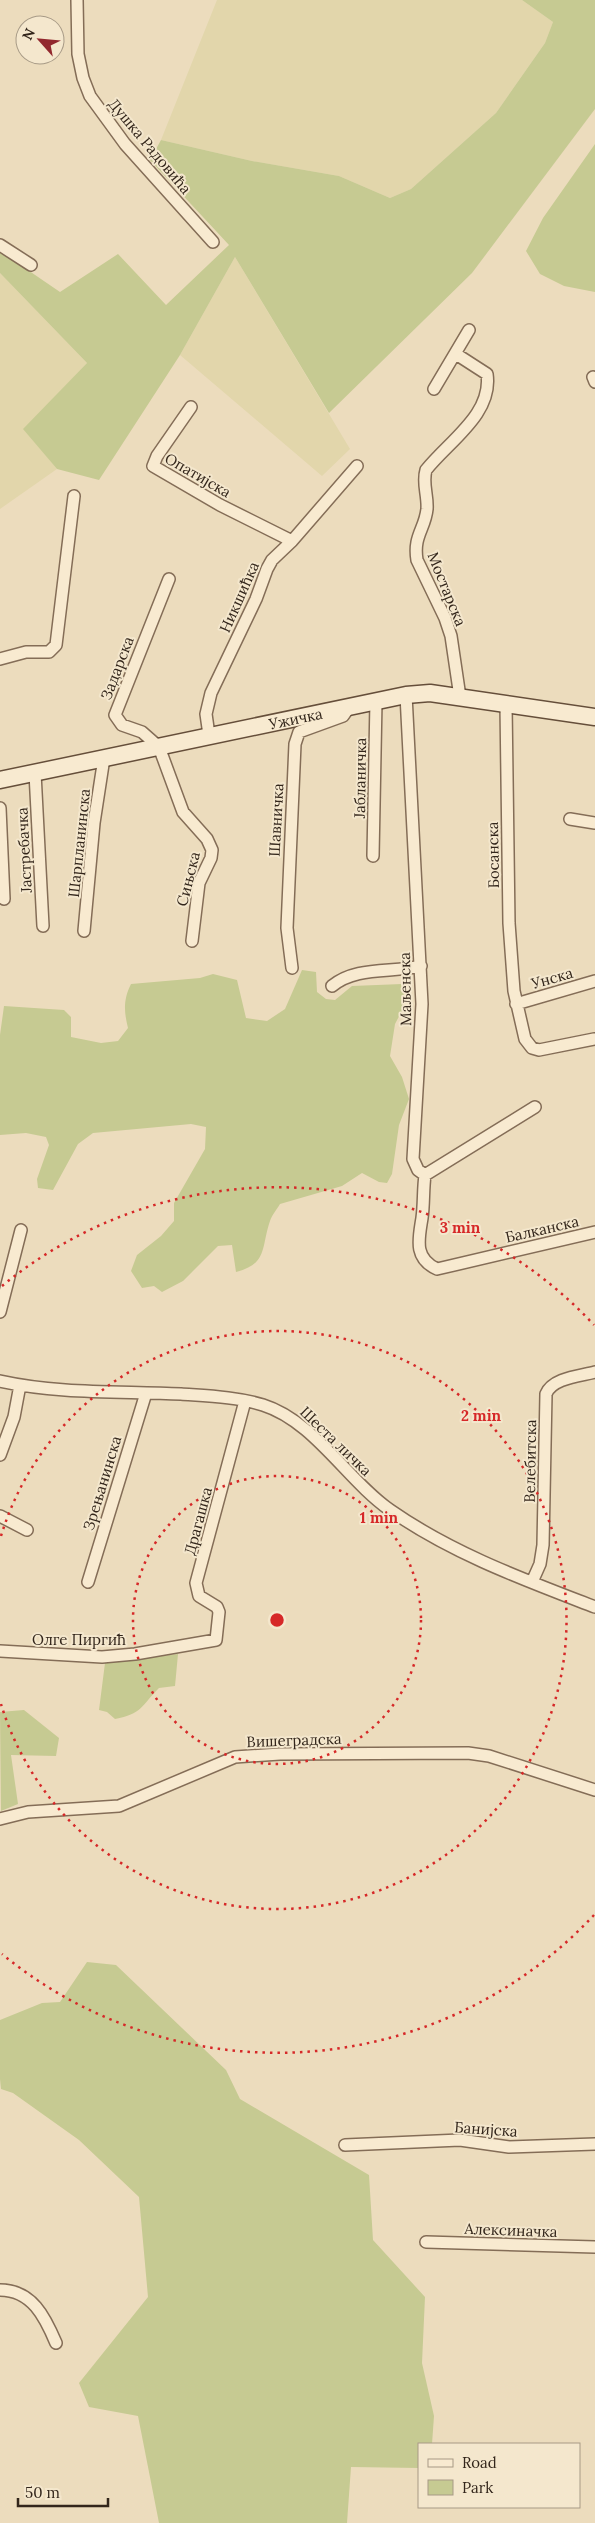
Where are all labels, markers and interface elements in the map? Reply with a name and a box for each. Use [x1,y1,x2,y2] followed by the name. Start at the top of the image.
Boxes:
[15,15,65,65] north arrow
[18,25,39,43] text: N
[105,94,196,198] street label: Душка Радовића
[161,448,235,502] street label: Опатијска
[424,549,471,629] street label: Мостарска
[215,558,263,635] street label: Никшићка
[96,633,138,702] street label: Задарска
[266,703,324,733] street label: Ужичка
[350,737,370,820] street label: Јабланичка
[265,783,287,857] street label: Шавничка
[64,787,94,898] street label: Шарпланинска
[12,806,36,894] street label: Јастребачка
[483,821,503,889] street label: Босанска
[172,849,204,908] street label: Сињска
[395,952,415,1026] street label: Маљенска
[528,963,575,993] street label: Унска
[503,1211,581,1247] street label: Балканска
[440,1218,481,1237] text: 3 min
[296,1402,376,1480] street label: Шеста личка
[461,1406,502,1425] text: 2 min
[520,1419,540,1503] street label: Велебитска
[79,1433,125,1533] street label: Зрењанинска
[180,1485,216,1557] street label: Драгашка
[360,1508,399,1527] text: 1 min
[268,1611,286,1629] centre of rings
[32,1630,126,1649] street label: Олге Пиргић
[246,1729,342,1751] street label: Вишеградска
[454,2117,519,2141] street label: Банијска
[463,2219,558,2241] street label: Алексиначка
[418,2443,580,2508] legend
[462,2453,497,2472] text: Road
[18,2476,108,2508] scale bar
[462,2478,493,2497] text: Park
[25,2483,60,2502] text: 50 m

